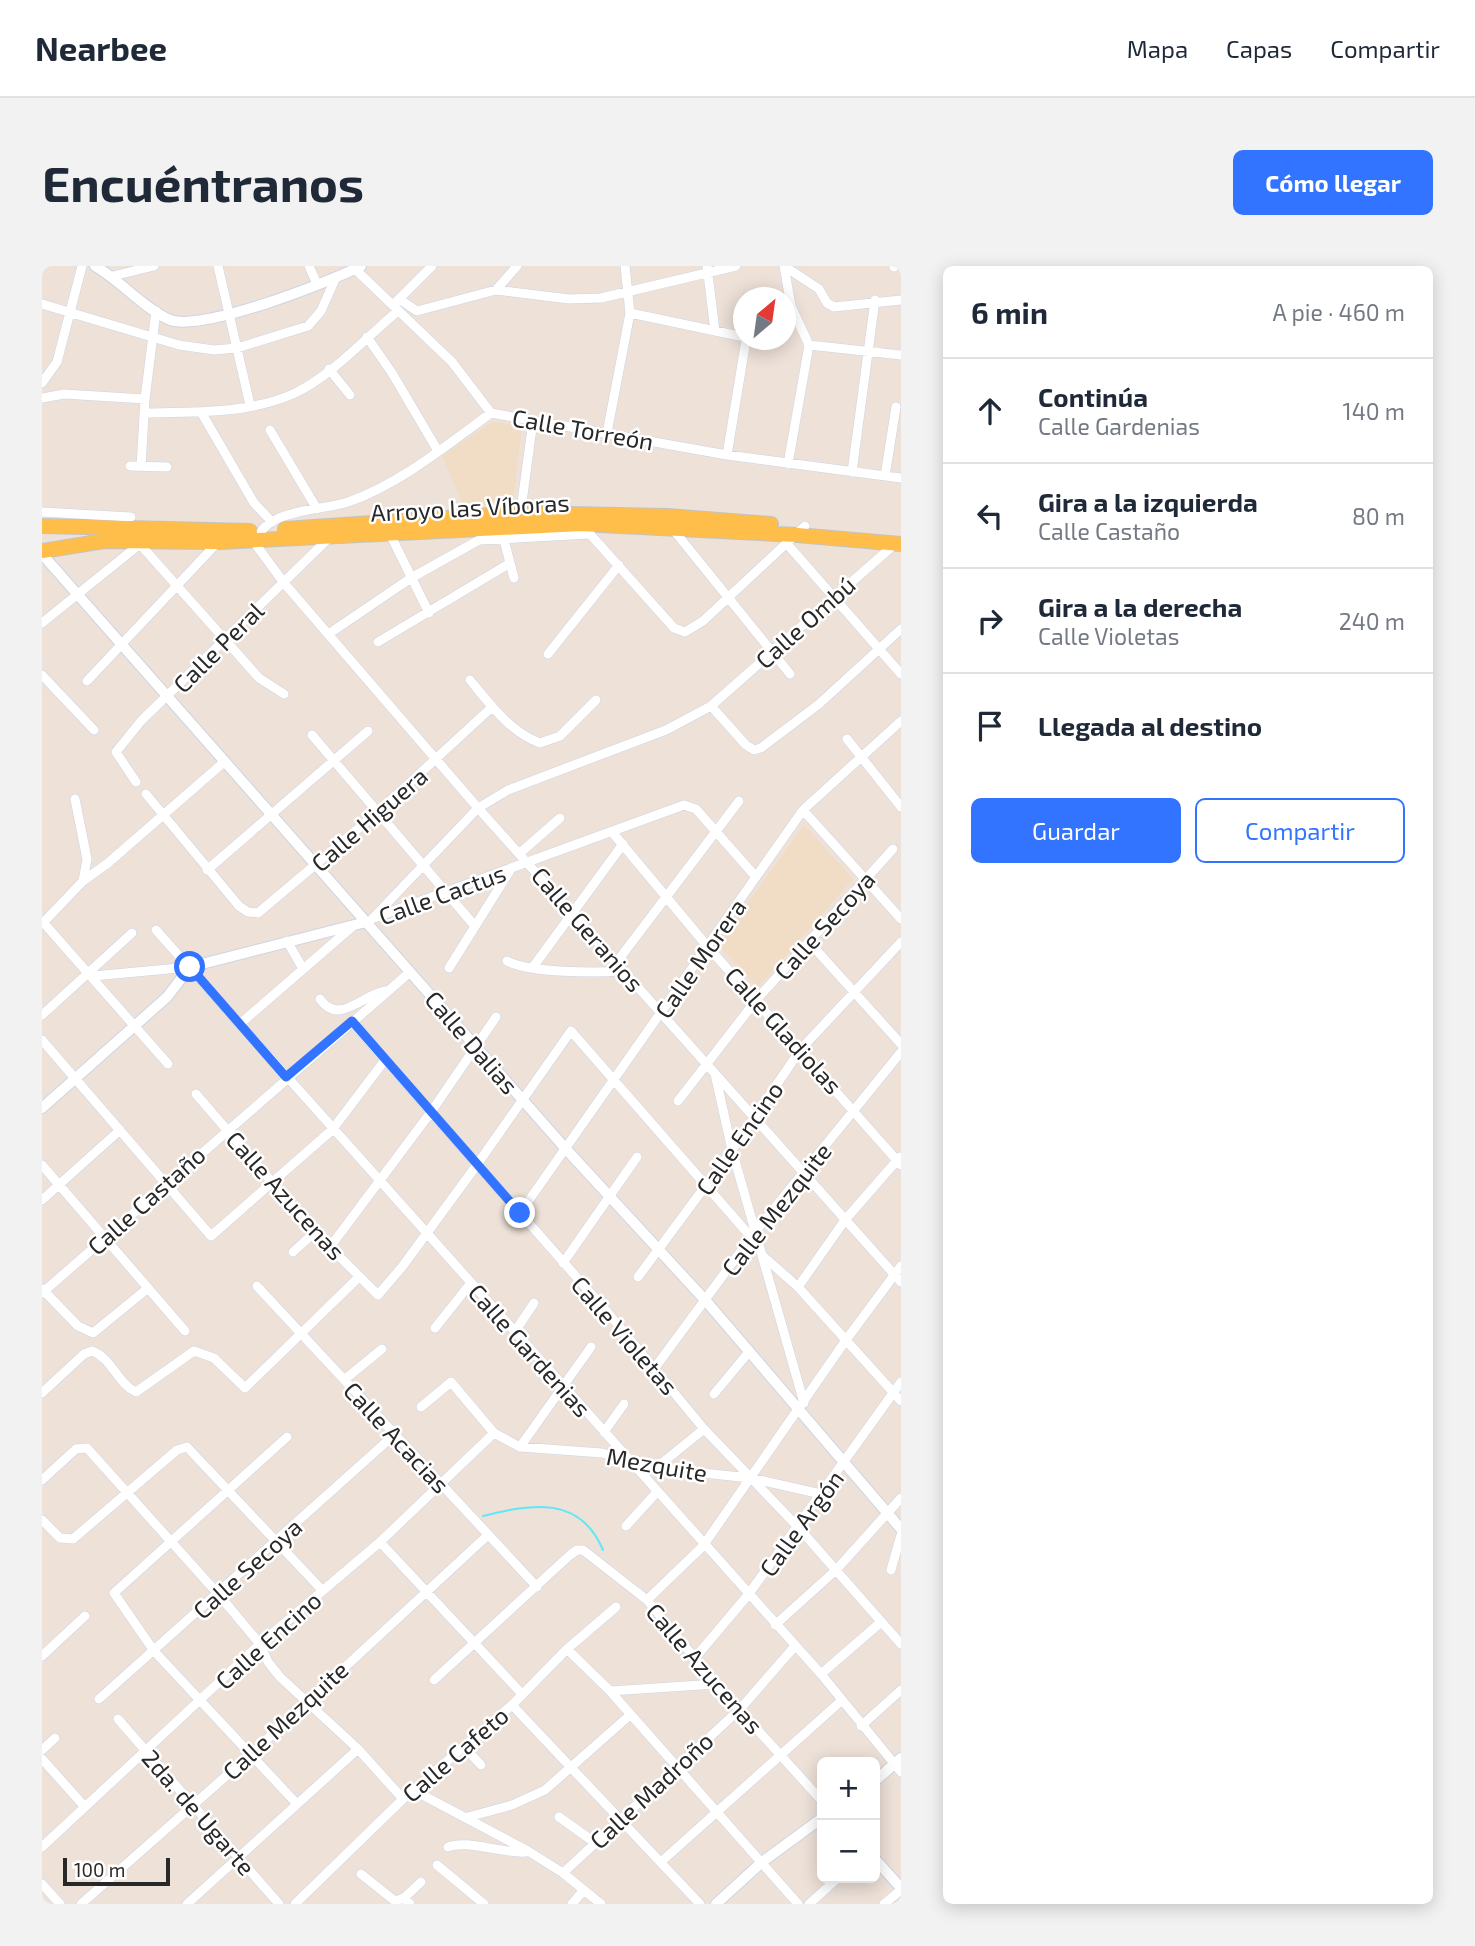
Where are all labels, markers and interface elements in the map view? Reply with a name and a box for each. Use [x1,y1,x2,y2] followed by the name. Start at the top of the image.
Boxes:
[35,28,167,68] text: Nearbee
[1127,34,1188,63] text: Mapa
[1226,34,1292,63] text: Capas
[1330,34,1440,63] text: Compartir
[1233,150,1433,215] button: Cómo llegar
[42,153,364,212] text: Encuéntranos
[733,287,796,350] north arrow
[971,294,1048,330] text: 6 min
[1273,298,1405,326] text: A pie · 460 m
[1038,381,1148,412] text: Continúa
[971,392,1009,430] icon: ahead
[1343,397,1405,425] text: 140 m
[510,402,656,456] street label: Calle Torreón
[1038,412,1200,440] text: Calle Gardenias
[1038,486,1258,517] text: Gira a la izquierda
[370,487,570,527] street label: Arroyo las Víboras
[971,497,1009,535] icon: left
[1352,502,1405,530] text: 80 m
[1038,517,1180,545] text: Calle Castaño
[749,570,861,674] street label: Calle Ombú
[1038,591,1242,622] text: Gira a la derecha
[167,596,269,698] street label: Calle Peral
[971,602,1009,640] icon: right
[1339,607,1405,635] text: 240 m
[1038,622,1179,650] text: Calle Violetas
[971,707,1009,745] icon: arrive
[1038,710,1262,741] text: Llegada al destino
[305,761,433,877] street label: Calle Higuera
[971,798,1181,863] button: Guardar
[1195,798,1405,863] button: Compartir
[375,858,509,930] street label: Calle Cactus
[526,861,650,997] street label: Calle Geranios
[768,865,880,985] street label: Calle Secoya
[648,893,752,1023] street label: Calle Morera
[174,951,205,982] route start
[720,961,848,1099] street label: Calle Gladiolas
[419,985,525,1099] street label: Calle Dalias
[689,1076,789,1200] street label: Calle Encino
[221,1125,351,1265] street label: Calle Azucenas
[715,1137,837,1281] street label: Calle Mezquite
[81,1140,211,1260] street label: Calle Castaño
[504,1197,535,1228] route end
[566,1270,684,1400] street label: Calle Violetas
[463,1278,597,1422] street label: Calle Gardenias
[338,1375,456,1499] street label: Calle Acacias
[605,1441,709,1487] street label: Mezquite
[753,1464,849,1582] street label: Calle Argón
[187,1512,307,1624] street label: Calle Secoya
[209,1585,327,1695] street label: Calle Encino
[640,1597,770,1739] street label: Calle Azucenas
[216,1655,354,1785] street label: Calle Mezquite
[396,1700,514,1808] street label: Calle Cafeto
[583,1726,719,1854] street label: Calle Madroño
[136,1743,262,1881] street label: 2da. de Ugarte
[817,1757,880,1883] map controls
[817,1757,880,1820] button: +
[817,1820,880,1883] button: −
[63,1855,170,1887] scale bar
[74,1858,125,1881] text: 100 m

